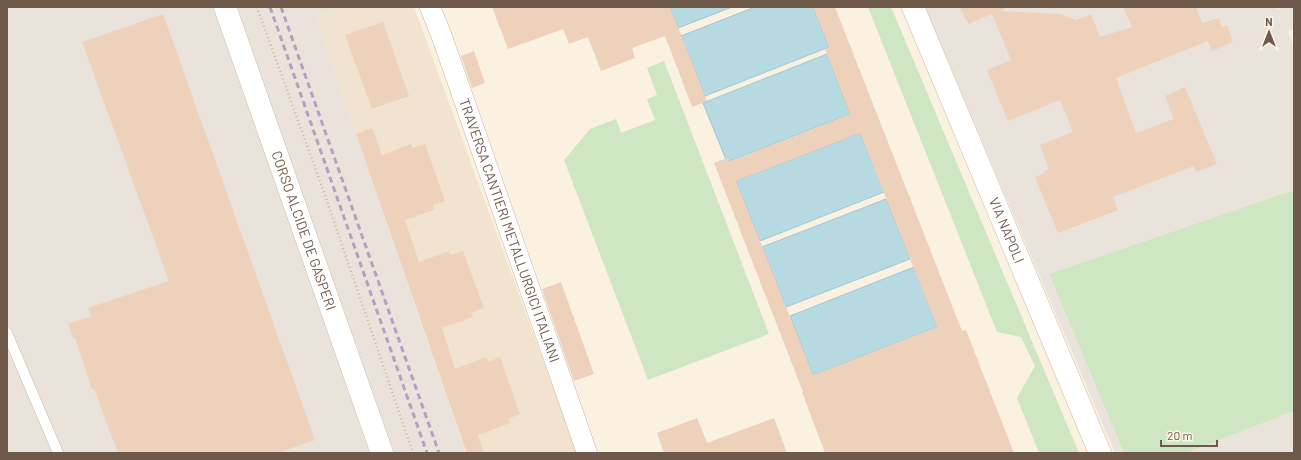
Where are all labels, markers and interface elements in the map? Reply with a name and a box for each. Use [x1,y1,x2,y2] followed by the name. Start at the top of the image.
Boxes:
[1249,12,1289,52] north arrow
[1265,15,1273,28] text: N
[456,96,564,364] street label: TRAVERSA CANTIERI METALLURGICI ITALIANI
[268,148,340,312] street label: CORSO ALCIDE DE GASPERI
[986,195,1028,265] street label: VIA NAPOLI
[1161,422,1217,448] scale bar
[1167,428,1193,442] text: 20 m

